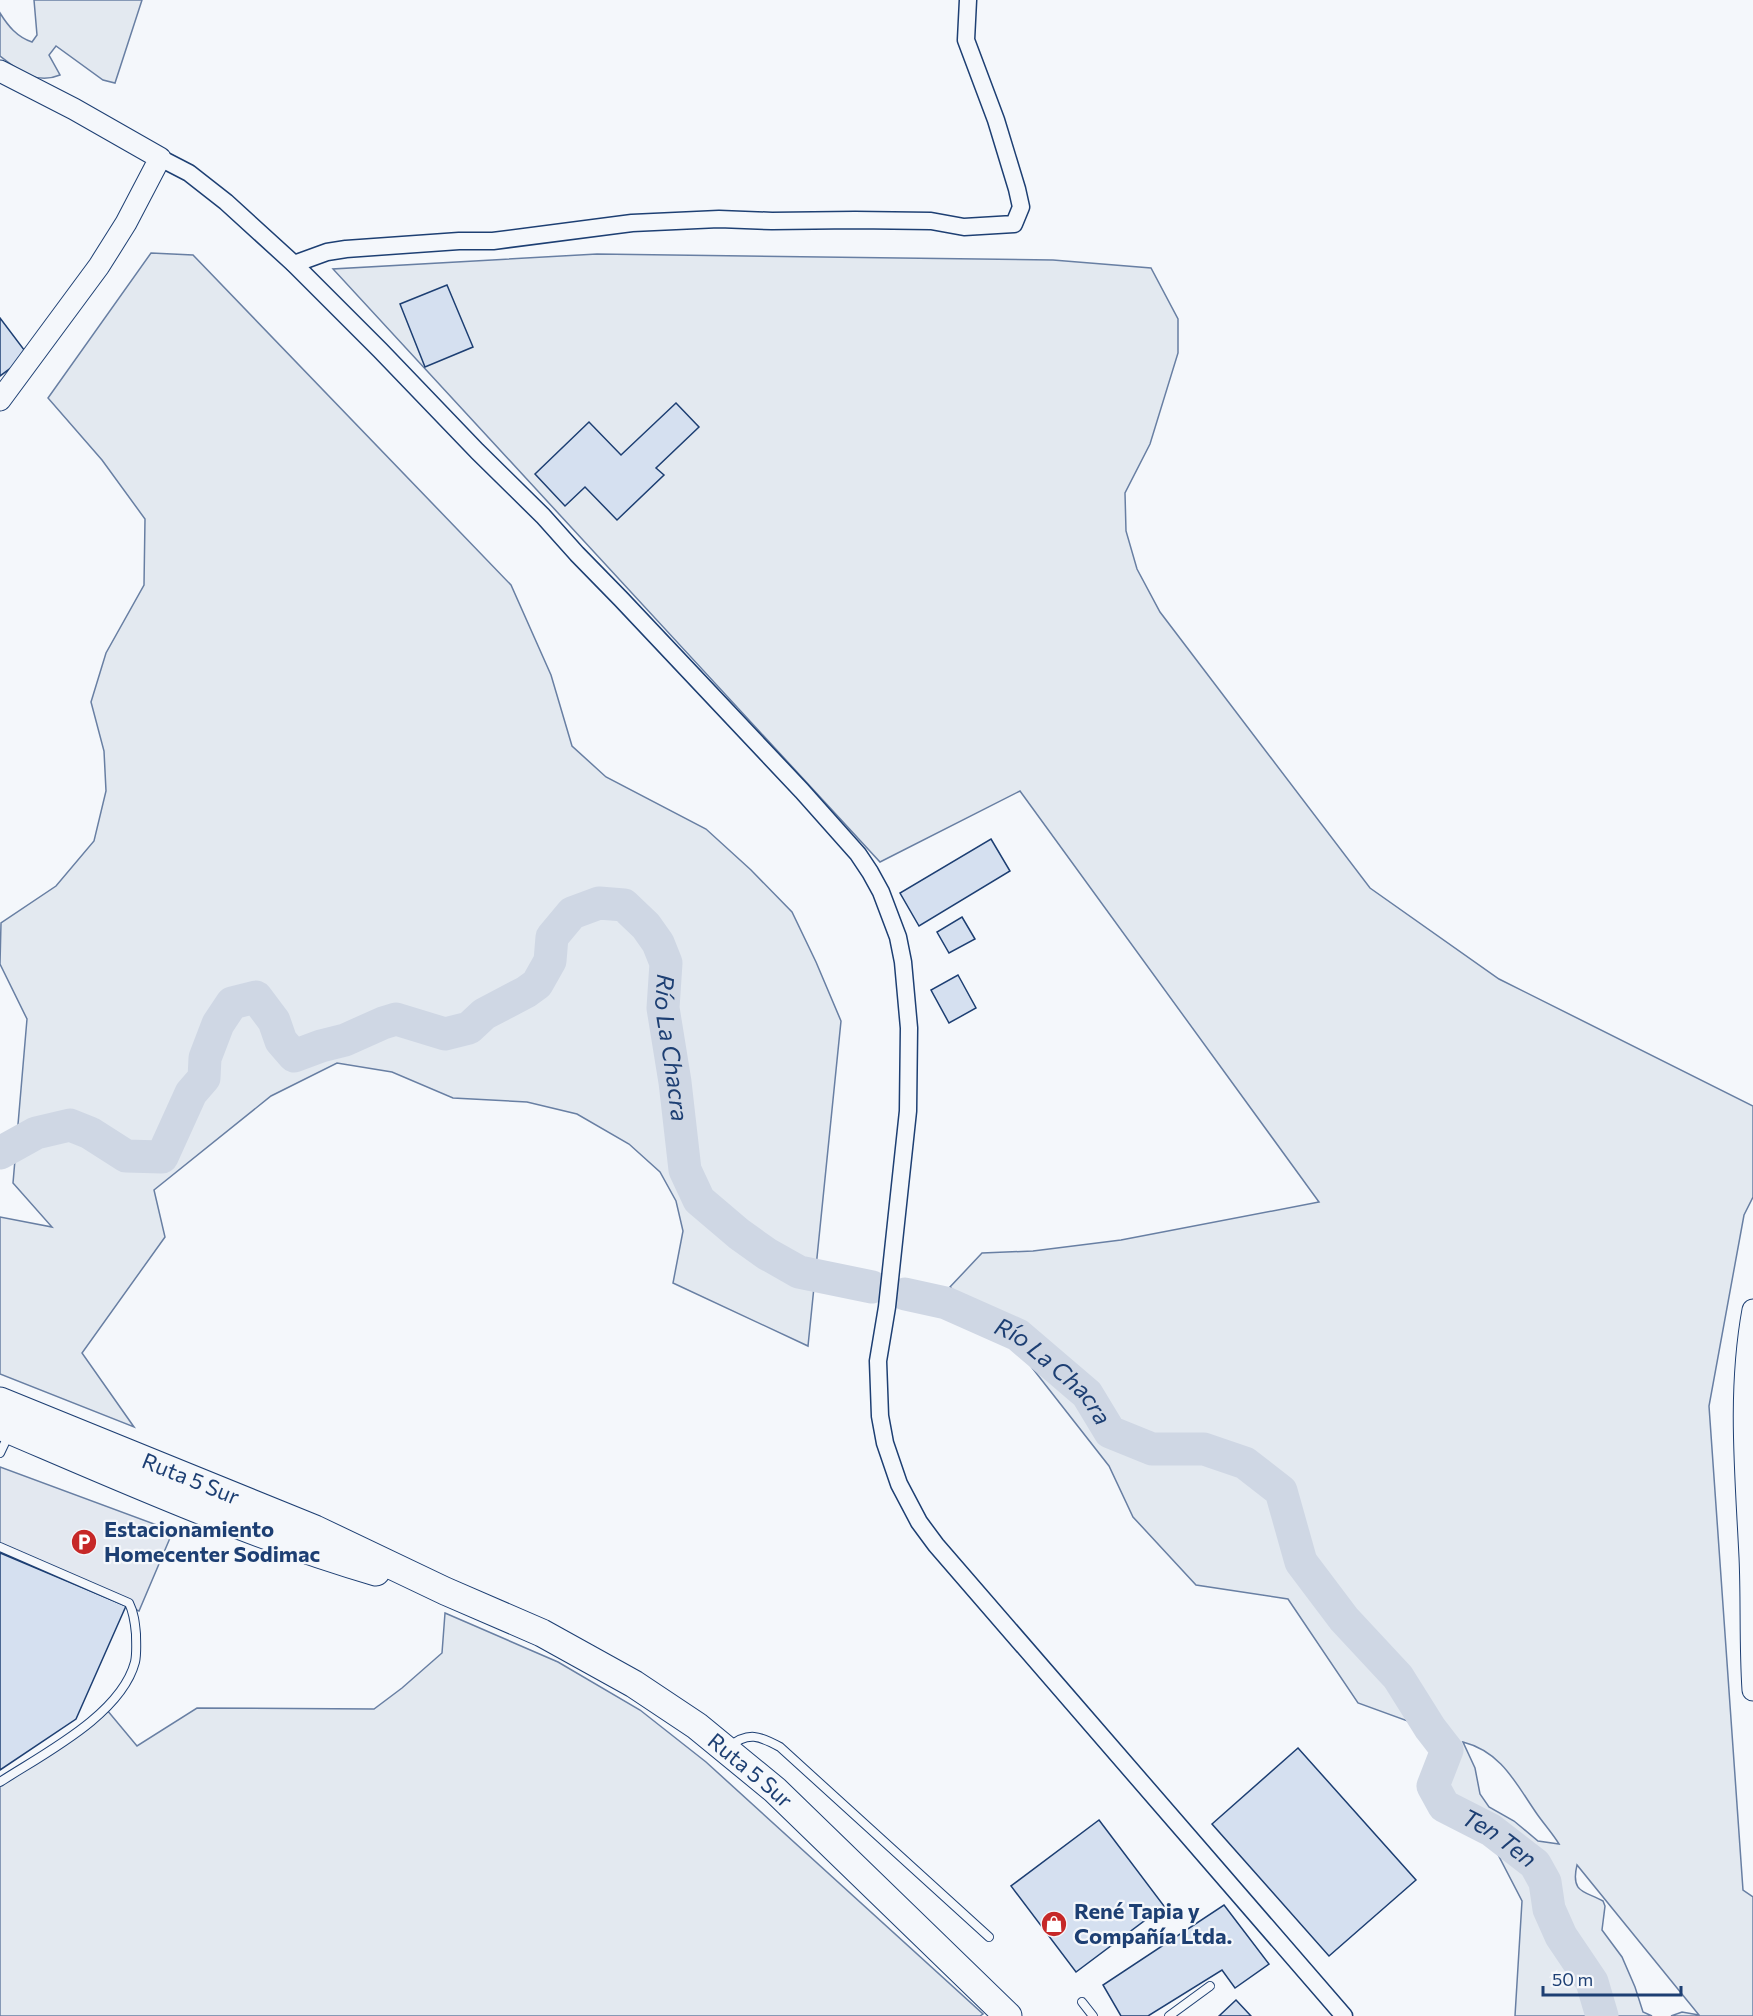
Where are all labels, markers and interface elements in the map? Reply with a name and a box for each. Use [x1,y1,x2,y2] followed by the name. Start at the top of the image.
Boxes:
[650,973,695,1123] water label: Río La Chacra
[991,1311,1118,1430] water label: Río La Chacra
[138,1446,244,1510] street label: Ruta 5 Sur
[104,1515,320,1567] place label: Estacionamiento Homecenter Sodimac
[69,1527,99,1557] parking icon: Estacionamiento Homecenter Sodimac
[703,1727,799,1813] street label: Ruta 5 Sur
[1457,1802,1543,1873] water label: Ten Ten
[1074,1897,1232,1949] place label: René Tapia y Compañía Ltda.
[1039,1909,1069,1939] shop icon: René Tapia y Compañía Ltda.
[1543,1959,1681,1997] scale bar
[1552,1968,1593,1990] text: 50 m

